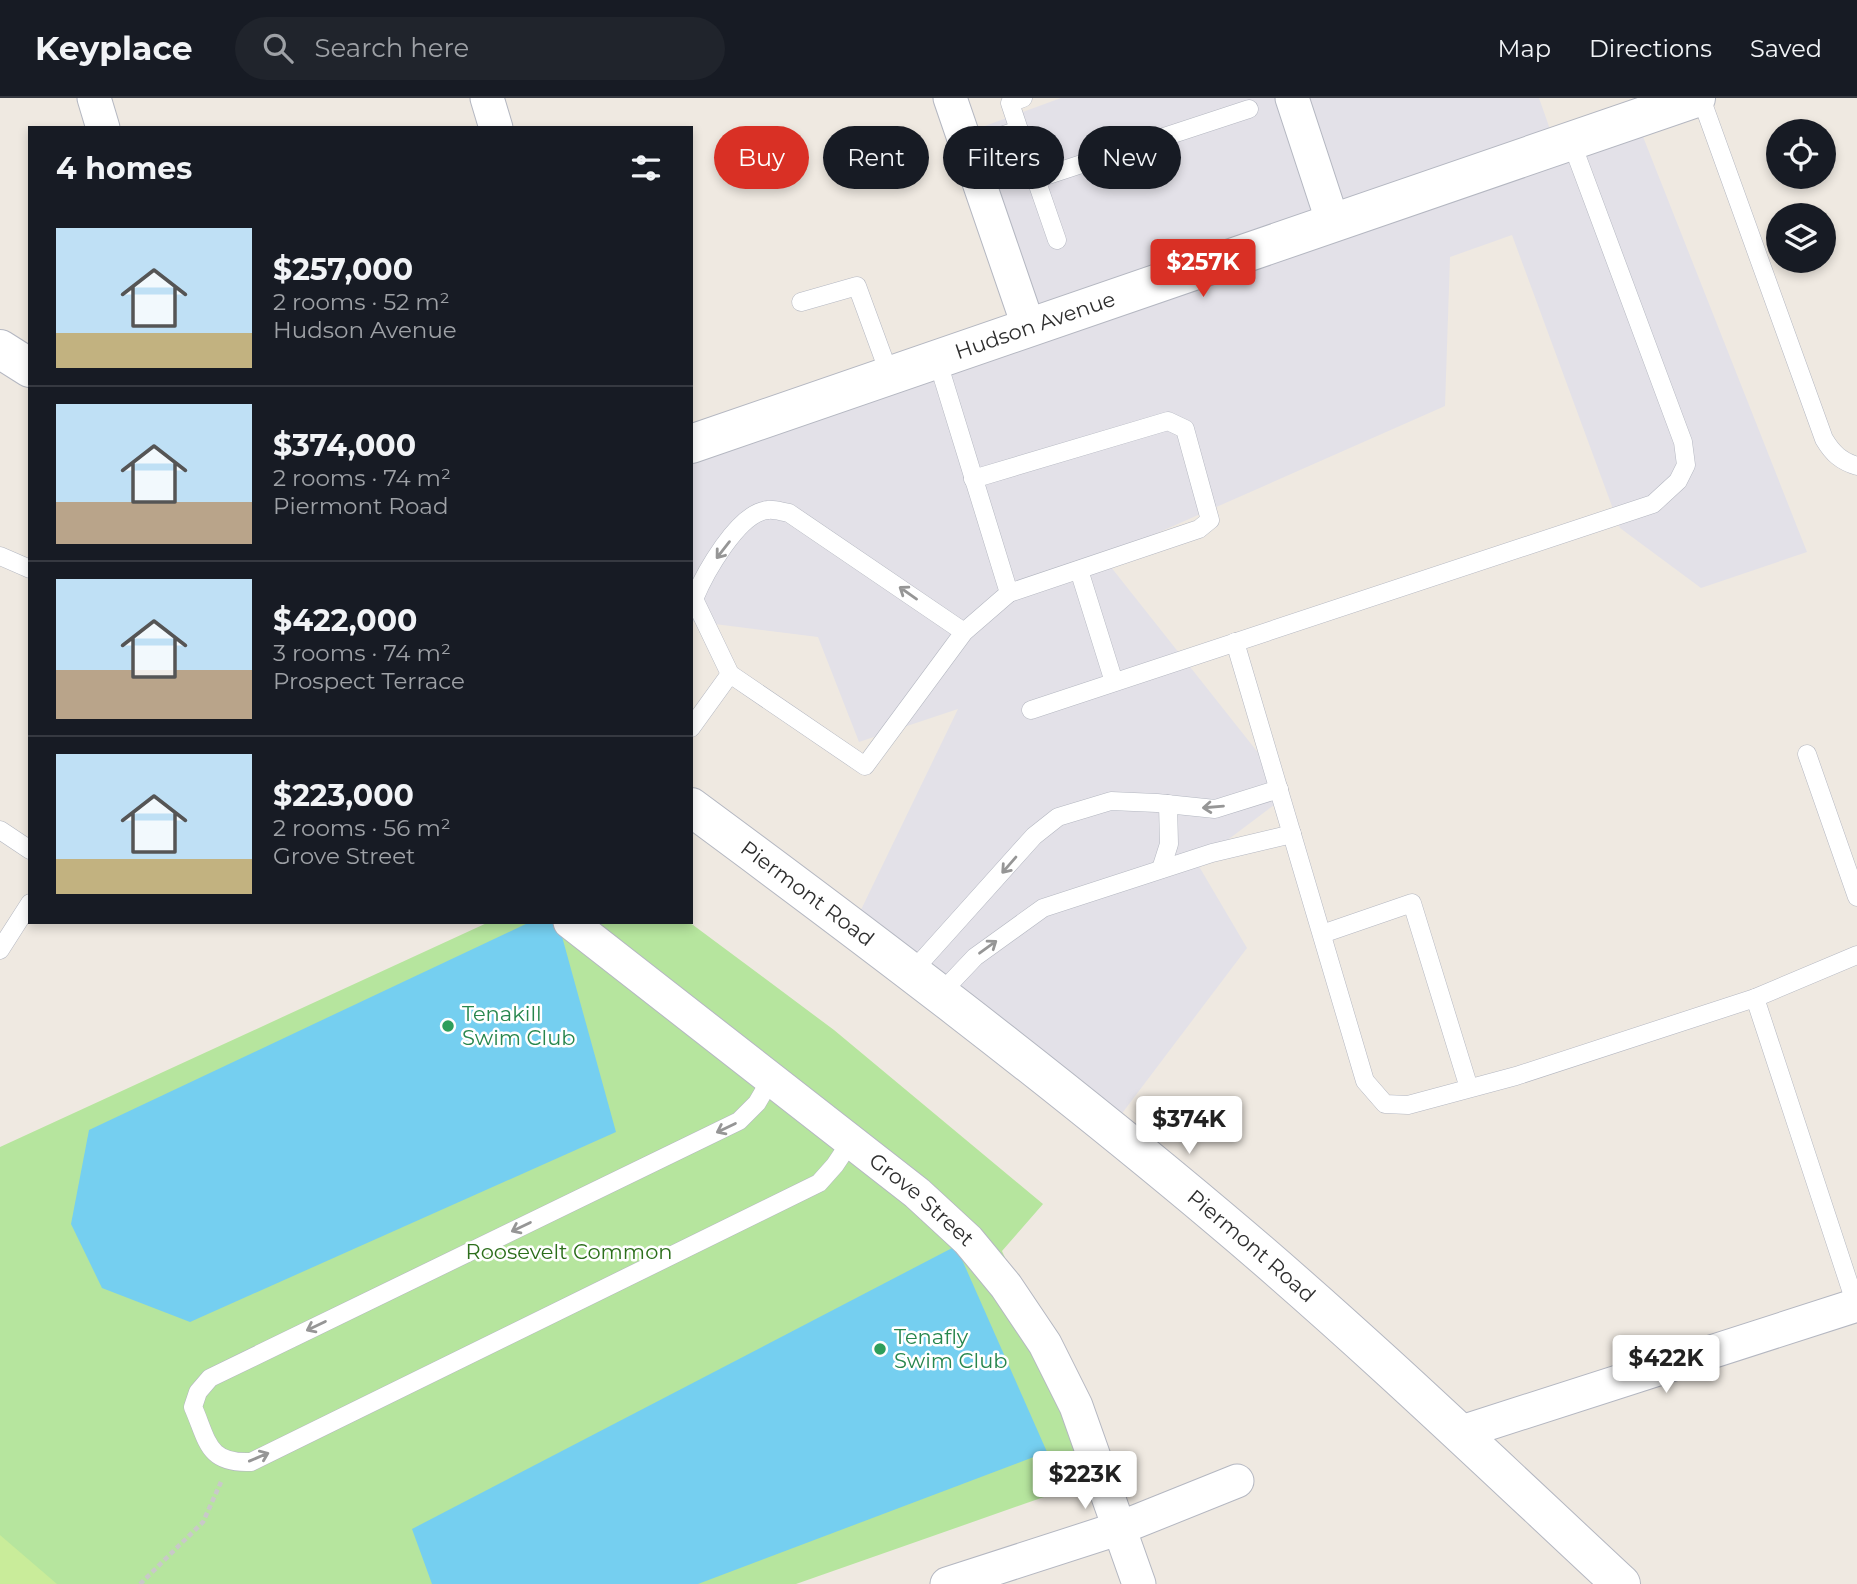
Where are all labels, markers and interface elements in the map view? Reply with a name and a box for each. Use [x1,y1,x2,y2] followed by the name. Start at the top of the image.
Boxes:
[235,17,725,80] search box
[35,28,193,68] text: Keyplace
[259,29,297,67] icon: search
[315,32,469,64] text: Search here
[1498,34,1551,63] text: Map
[1589,34,1712,63] text: Directions
[1750,34,1822,63] text: Saved
[1766,119,1836,273] map controls
[1766,119,1836,189] button: locate
[714,126,809,189] chip: Buy
[823,126,929,189] chip: Rent
[943,126,1064,189] chip: Filters
[1078,126,1181,189] chip: New
[627,149,665,187] icon: filters
[56,150,192,187] text: 4 homes
[1766,203,1836,273] button: layers
[1154,240,1252,299] pin: $257K
[1167,248,1239,276] text: $257K
[273,251,413,288] text: $257,000
[112,256,196,340] icon: home
[952,286,1118,364] street label: Hudson Avenue
[273,288,450,316] text: 2 rooms · 52 m²
[273,316,457,344] text: Hudson Avenue
[273,427,416,464] text: $374,000
[112,432,196,516] icon: home
[273,464,451,492] text: 2 rooms · 74 m²
[273,492,449,520] text: Piermont Road
[715,540,730,558] one-way arrow
[899,586,918,600] one-way arrow
[273,602,417,639] text: $422,000
[112,607,196,691] icon: home
[273,639,451,667] text: 3 rooms · 74 m²
[273,667,465,695] text: Prospect Terrace
[273,777,414,814] text: $223,000
[112,782,196,866] icon: home
[1202,801,1225,814] one-way arrow
[273,814,451,842] text: 2 rooms · 56 m²
[736,835,879,951] street label: Piermont Road
[273,842,415,870] text: Grove Street
[1001,856,1017,874] one-way arrow
[978,940,997,955] one-way arrow
[462,1001,575,1050] place label: Tenakill Swim Club
[440,1018,456,1034] marker: Tenakill Swim Club
[1140,1096,1238,1156] pin: $374K
[1152,1105,1226,1133] text: $374K
[716,1121,737,1135] one-way arrow
[864,1147,979,1251] street label: Grove Street
[1183,1184,1321,1307] street label: Piermont Road
[511,1221,532,1234] one-way arrow
[466,1239,673,1264] park label: Roosevelt Common
[306,1320,327,1334] one-way arrow
[894,1324,1007,1373] place label: Tenafly Swim Club
[1617,1336,1715,1395] pin: $422K
[872,1341,888,1357] marker: Tenafly Swim Club
[1629,1344,1703,1372] text: $422K
[247,1450,269,1463] one-way arrow
[1036,1452,1134,1511] pin: $223K
[1049,1460,1121,1488] text: $223K

